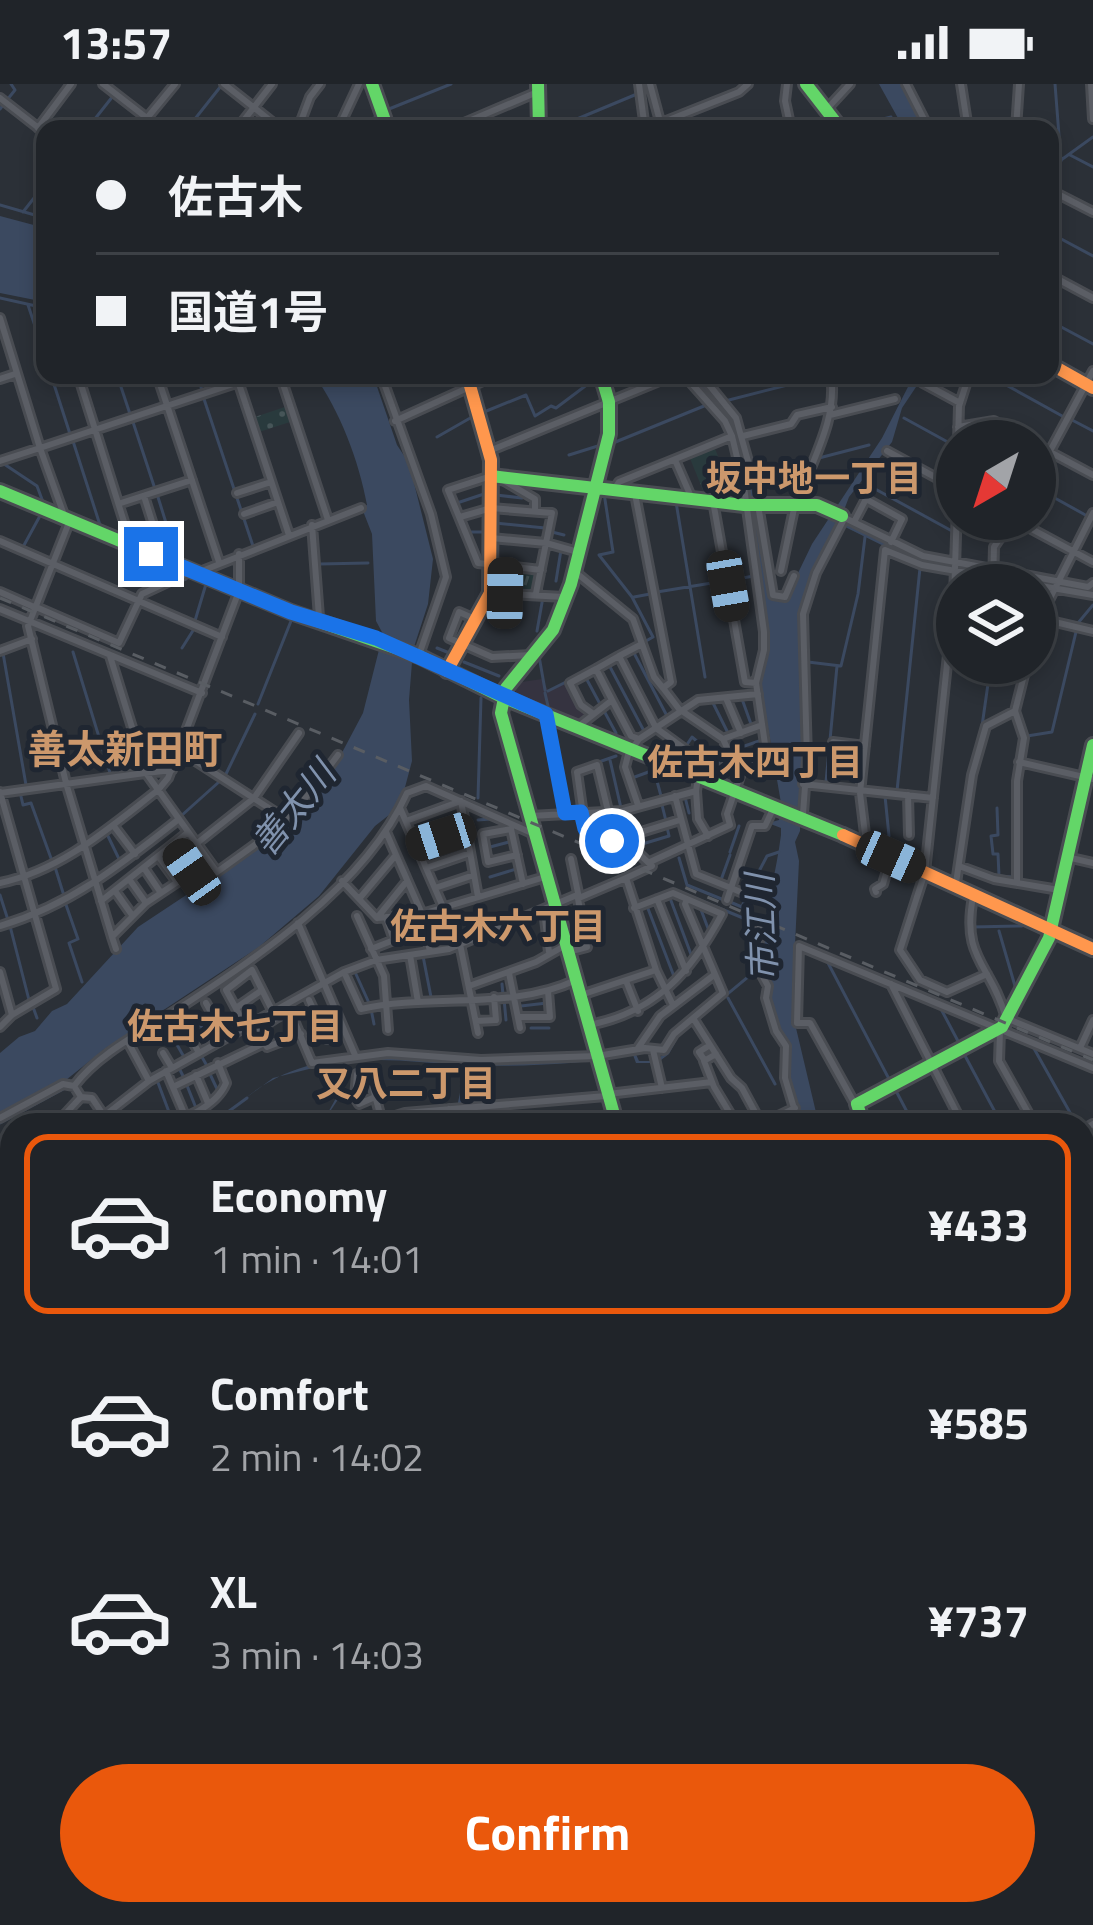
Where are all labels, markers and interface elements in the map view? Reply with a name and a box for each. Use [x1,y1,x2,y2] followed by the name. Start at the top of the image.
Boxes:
[60,8,172,76] text: 13:57
[168,162,303,230] text: 佐古木
[168,277,328,345] text: 国道1号
[936,420,1056,540] north arrow
[936,420,1056,684] map controls
[706,450,922,505] district label: 坂中地一丁目
[124,527,178,581] route end
[704,547,752,625] car
[486,557,524,629] car
[936,564,1056,684] button: layers
[27,719,223,778] district label: 善太新田町
[647,734,863,789] district label: 佐古木四丁目
[237,745,350,867] water label: 善太川
[401,809,481,865] car
[585,814,639,868] route start
[851,826,931,888] car
[157,832,227,912] car
[731,869,790,983] water label: 市江川
[390,898,606,953] district label: 佐古木六丁目
[127,998,343,1053] district label: 佐古木七丁目
[316,1055,496,1110] district label: 又八二丁目
[210,1161,387,1229] text: Economy
[66,1170,174,1278] icon: car
[928,1190,1029,1258] text: ¥433
[210,1229,424,1288] text: 1 min · 14:01
[210,1359,369,1427] text: Comfort
[66,1368,174,1476] icon: car
[928,1388,1029,1456] text: ¥585
[210,1427,424,1486] text: 2 min · 14:02
[210,1557,257,1625] text: XL
[66,1566,174,1674] icon: car
[928,1586,1029,1654] text: ¥737
[210,1625,424,1684] text: 3 min · 14:03
[60,1764,1035,1902] button: Confirm

